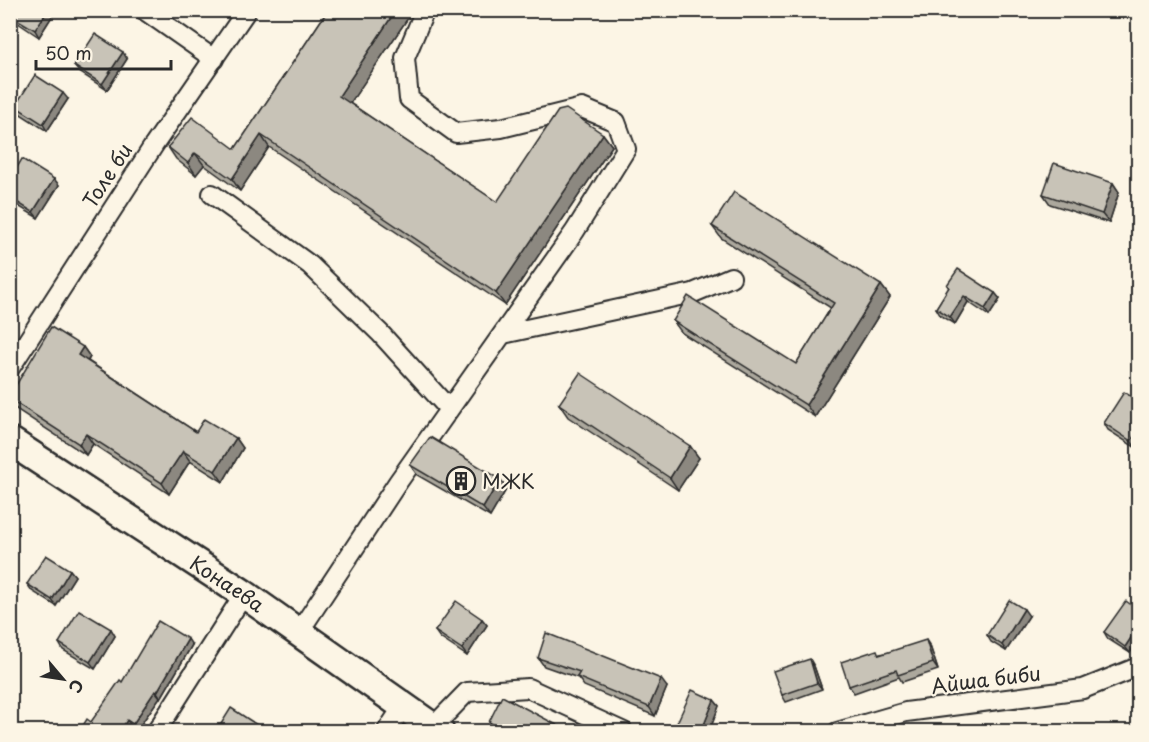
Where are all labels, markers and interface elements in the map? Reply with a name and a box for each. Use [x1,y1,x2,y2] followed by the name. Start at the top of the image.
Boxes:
[36,33,171,71] scale bar
[45,39,92,66] text: 50 m
[75,137,139,213] street label: Толе би
[445,465,477,497] building icon: МЖК
[482,466,535,496] place label: МЖК
[184,548,271,620] street label: Конаева
[33,649,93,709] north arrow
[929,657,1043,701] street label: Айша биби
[64,676,90,698] text: С

